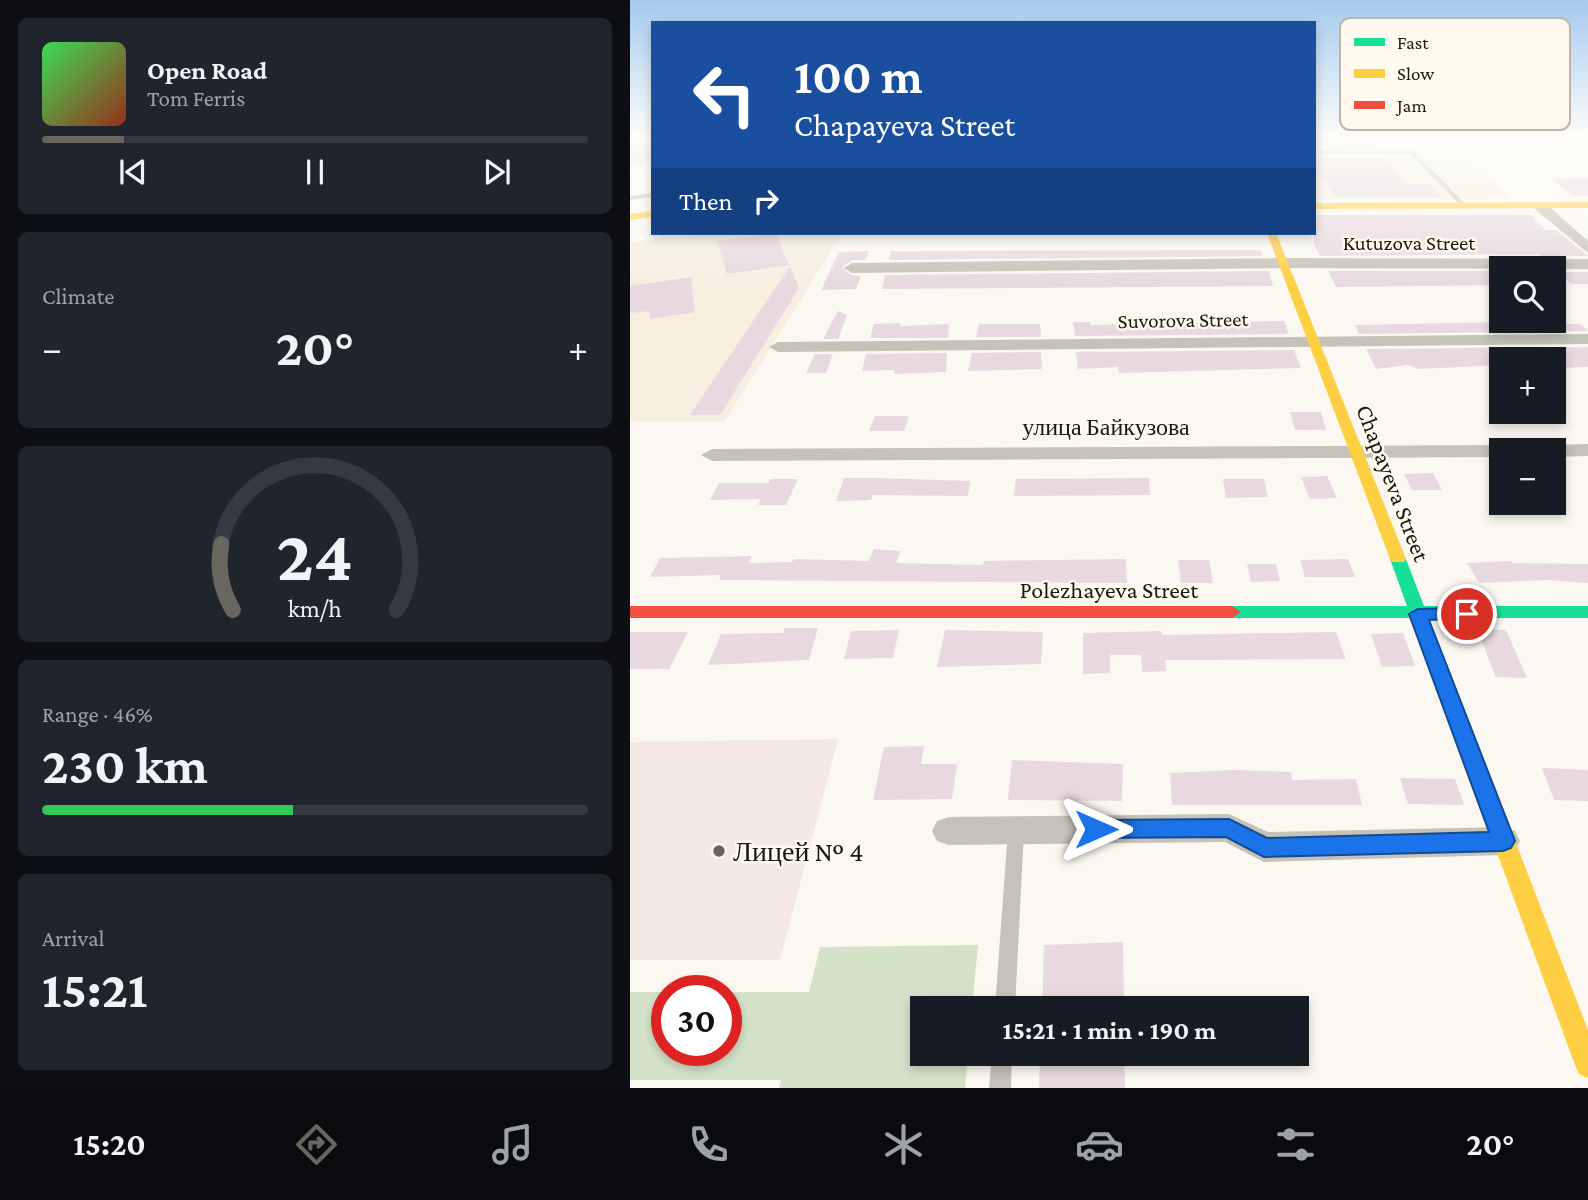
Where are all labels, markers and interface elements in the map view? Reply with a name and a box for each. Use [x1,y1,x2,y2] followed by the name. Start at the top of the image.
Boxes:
[1340,18,1570,130] legend
[1397,32,1429,53] text: Fast
[679,49,770,140] icon: left
[794,49,923,104] text: 100 m
[147,56,267,85] text: Open Road
[1397,63,1434,84] text: Slow
[147,85,245,111] text: Tom Ferris
[1395,95,1427,116] text: Jam
[794,107,1015,143] text: Chapayeva Street
[114,153,152,191] icon: previous
[296,153,334,191] icon: pause
[478,153,516,191] icon: next
[747,182,785,220] icon: right
[679,187,733,216] text: Then
[1343,231,1476,255] street label: Kutuzova Street
[1489,256,1566,515] map controls
[1489,256,1566,333] button: search
[42,283,114,309] text: Climate
[1117,307,1250,333] street label: Suvorova Street
[276,318,354,376] text: 20°
[42,327,62,369] text: −
[568,327,588,369] text: +
[1489,347,1566,424] button: +
[1351,401,1436,566] street label: Chapayeva Street
[1022,413,1190,440] street label: улица Байкузова
[1489,438,1566,515] button: −
[277,515,353,596] text: 24
[1020,576,1199,603] street label: Polezhayeva Street
[1437,584,1497,644] pin
[288,595,342,622] text: km/h
[1448,595,1486,633] icon: arrive
[42,701,153,727] text: Range · 46%
[42,736,208,794] text: 230 km
[1059,792,1133,866] position arrow
[733,836,864,867] place label: Лицей № 4
[711,843,727,859] marker: Лицей № 4
[42,925,105,951] text: Arrival
[42,960,147,1018] text: 15:21
[651,975,742,1066] speed limit sign: 30
[1003,1016,1216,1045] text: 15:21 · 1 min · 190 m
[292,1120,341,1169] icon: directions
[488,1120,537,1169] icon: music
[684,1120,733,1169] icon: phone
[879,1120,928,1169] icon: climate
[1075,1120,1124,1169] icon: car
[1271,1120,1320,1169] icon: filters
[73,1126,146,1162] text: 15:20
[1466,1126,1515,1162] text: 20°

